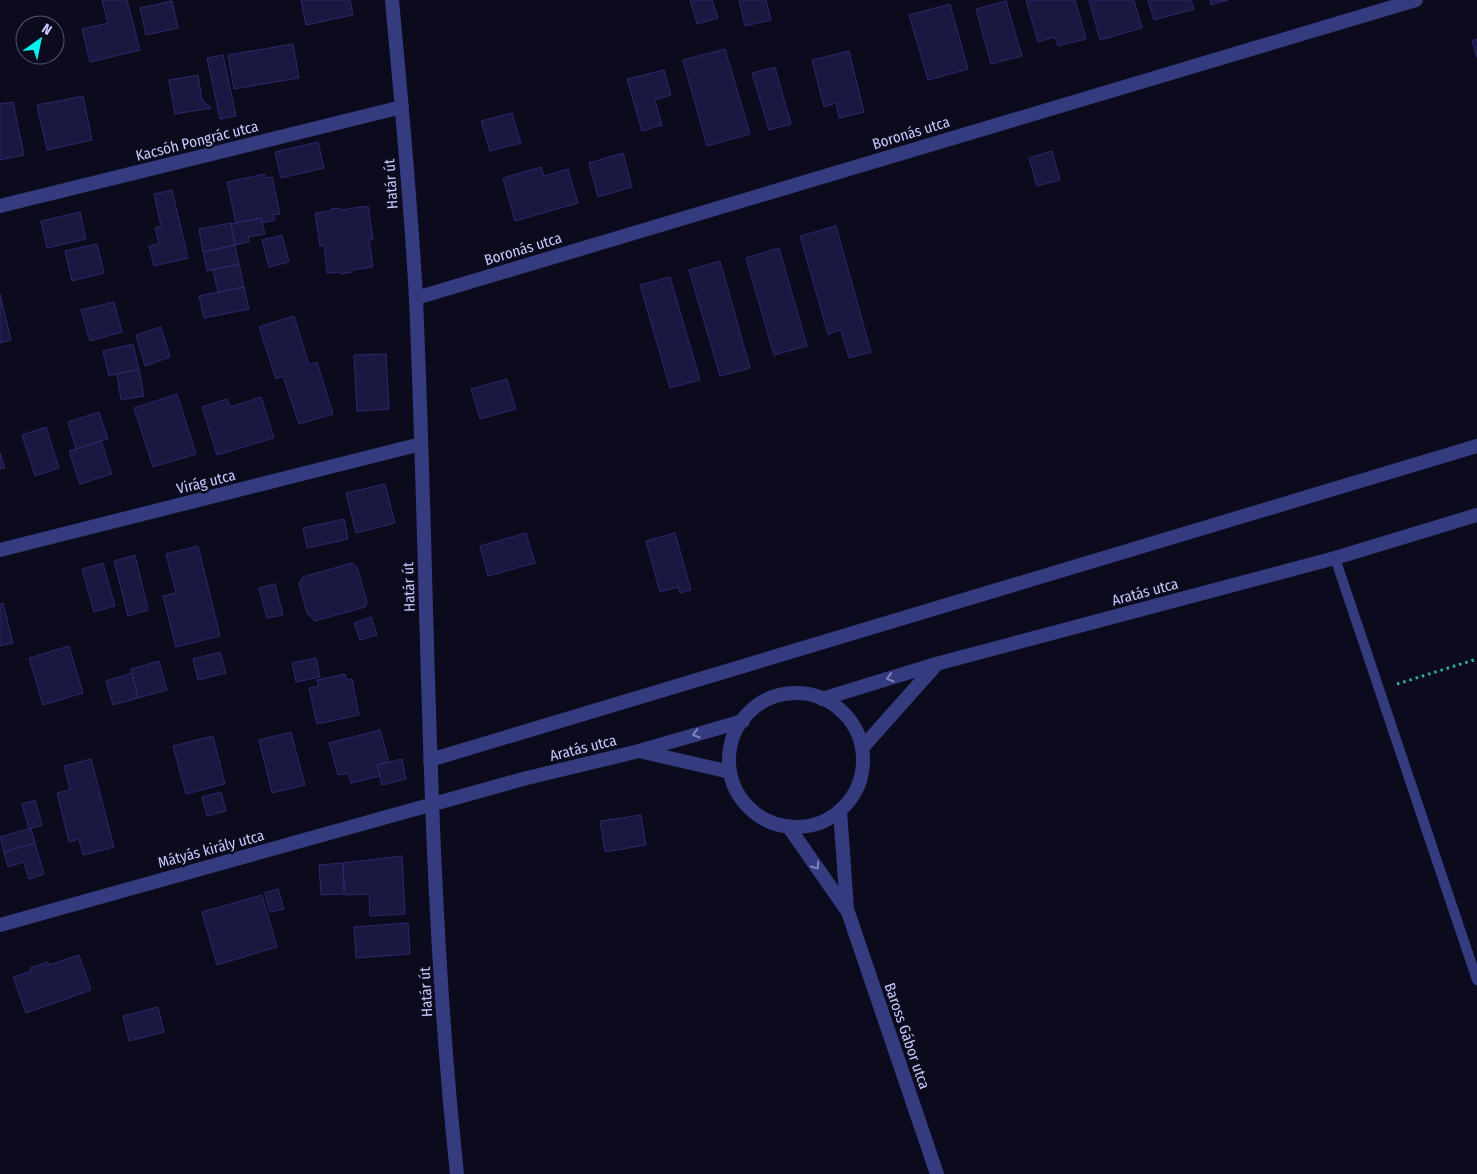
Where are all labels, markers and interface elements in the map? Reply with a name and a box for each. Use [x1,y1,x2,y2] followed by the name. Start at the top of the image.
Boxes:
[15,15,65,65] north arrow
[39,20,55,39] text: N
[870,113,952,153] street label: Boronás utca
[134,117,260,165] street label: Kacsóh Pongrác utca
[380,158,402,210] street label: Határ út
[482,229,564,269] street label: Boronás utca
[175,466,237,498] street label: Virág utca
[399,562,419,612] street label: Határ út
[1110,574,1180,610] street label: Aratás utca
[886,673,894,683] one-way arrow
[692,729,701,739] one-way arrow
[548,731,618,765] street label: Aratás utca
[156,826,266,872] street label: Mátyás király utca
[810,860,819,870] one-way arrow
[416,966,436,1017] street label: Határ út
[880,981,934,1091] street label: Baross Gábor utca

